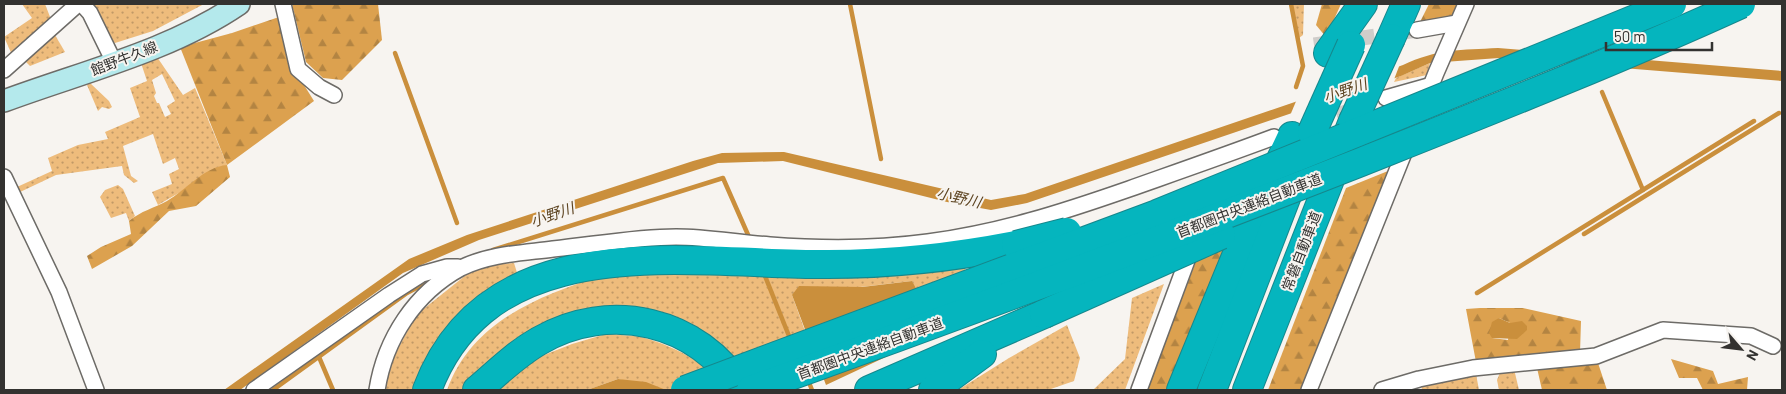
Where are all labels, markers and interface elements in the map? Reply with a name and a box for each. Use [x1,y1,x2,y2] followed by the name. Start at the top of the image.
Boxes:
[1606,20,1712,52] scale bar
[1614,27,1646,45] text: 50 m
[88,38,160,78] street label: 館野牛久線
[1321,74,1371,106] water label: 小野川
[1174,169,1324,241] street label: 首都圏中央連絡自動車道
[935,183,985,211] water label: 小野川
[528,198,578,230] water label: 小野川
[1278,209,1324,293] street label: 常磐自動車道
[795,314,945,382] street label: 首都圏中央連絡自動車道
[1716,324,1766,374] north arrow
[1743,347,1763,363] text: N

